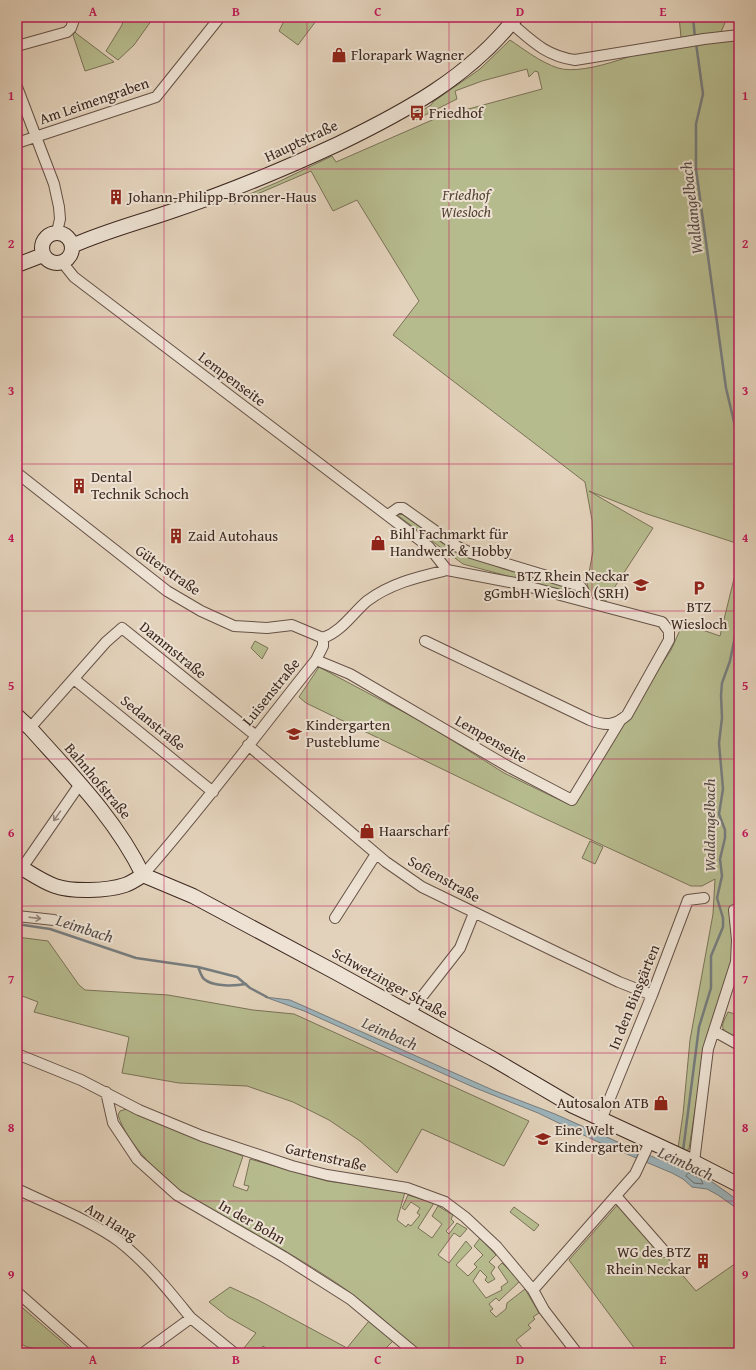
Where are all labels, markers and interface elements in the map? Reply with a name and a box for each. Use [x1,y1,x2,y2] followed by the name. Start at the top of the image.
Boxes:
[89,2,98,21] text: A
[232,2,240,21] text: B
[374,2,382,21] text: C
[516,2,524,21] text: D
[660,2,667,21] text: E
[351,44,464,65] place label: Florapark Wagner
[330,46,348,64] shop icon: Florapark Wagner
[36,72,152,129] street label: Am Leimengraben
[8,86,14,105] text: 1
[742,86,748,105] text: 1
[429,102,485,123] place label: Friedhof
[408,104,426,122] bus stop icon: Friedhof
[261,114,341,167] street label: Hauptstraße
[673,160,709,256] water label: Waldangelbach
[441,184,493,222] park label: Friedhof Wiesloch
[126,186,317,207] place label: Johann-Philipp-Bronner-Haus
[107,188,125,206] building icon: Johann-Philipp-Bronner-Haus
[8,234,15,253] text: 2
[742,234,749,253] text: 2
[194,346,270,411] street label: Lempenseite
[8,381,14,400] text: 3
[742,381,748,400] text: 3
[91,466,190,504] place label: Dental Technik Schoch
[70,477,88,495] building icon: Dental Technik Schoch
[390,523,513,561] place label: Bihl Fachmarkt für Handwerk & Hobby
[188,525,278,546] place label: Zaid Autohaus
[167,527,185,545] building icon: Zaid Autohaus
[8,528,15,547] text: 4
[742,528,749,547] text: 4
[369,534,387,552] shop icon: Bihl Fachmarkt für Handwerk & Hobby
[131,539,205,600] street label: Güterstraße
[484,565,629,603] place label: BTZ Rhein Neckar gGmbH Wiesloch (SRH)
[632,576,650,594] school or university icon: BTZ Rhein Neckar gGmbH Wiesloch (SRH)
[690,579,708,597] parking icon: BTZ Wiesloch
[671,596,728,634] place label: BTZ Wiesloch
[135,616,211,683] street label: Dammstraße
[237,653,304,730] street label: Luisenstraße
[8,676,15,695] text: 5
[742,676,749,695] text: 5
[116,690,190,755] street label: Sedanstraße
[451,710,531,768] street label: Lempenseite
[306,714,391,752] place label: Kindergarten Pusteblume
[285,725,303,743] school or university icon: Kindergarten Pusteblume
[60,738,136,823] street label: Bahnhofstraße
[697,778,721,872] water label: Waldangelbach
[53,811,61,822] one-way arrow
[379,820,450,841] place label: Haarscharf
[358,822,376,840] shop icon: Haarscharf
[8,823,15,842] text: 6
[742,823,749,842] text: 6
[404,850,484,907] street label: Sofienstraße
[52,907,117,949] water label: Leimbach
[28,914,41,922] one-way arrow
[603,941,664,1053] street label: In den Binsgärten
[328,942,452,1023] street label: Schwetzinger Straße
[8,970,15,989] text: 7
[742,970,749,989] text: 7
[357,1010,422,1056] water label: Leimbach
[557,1092,649,1113] place label: Autosalon ATB
[652,1094,670,1112] shop icon: Autosalon ATB
[8,1118,15,1137] text: 8
[742,1118,749,1137] text: 8
[555,1119,640,1157] place label: Eine Welt Kindergarten
[534,1130,552,1148] school or university icon: Eine Welt Kindergarten
[283,1137,369,1176] street label: Gartenstraße
[653,1139,718,1186] water label: Leimbach
[215,1194,290,1249] street label: In der Bohn
[81,1197,142,1246] street label: Am Hang
[607,1241,691,1279] place label: WG des BTZ Rhein Neckar
[694,1252,712,1270] building icon: WG des BTZ Rhein Neckar
[8,1265,15,1284] text: 9
[742,1265,749,1284] text: 9
[89,1350,98,1369] text: A
[232,1350,240,1369] text: B
[374,1350,382,1369] text: C
[516,1350,524,1369] text: D
[660,1350,667,1369] text: E

